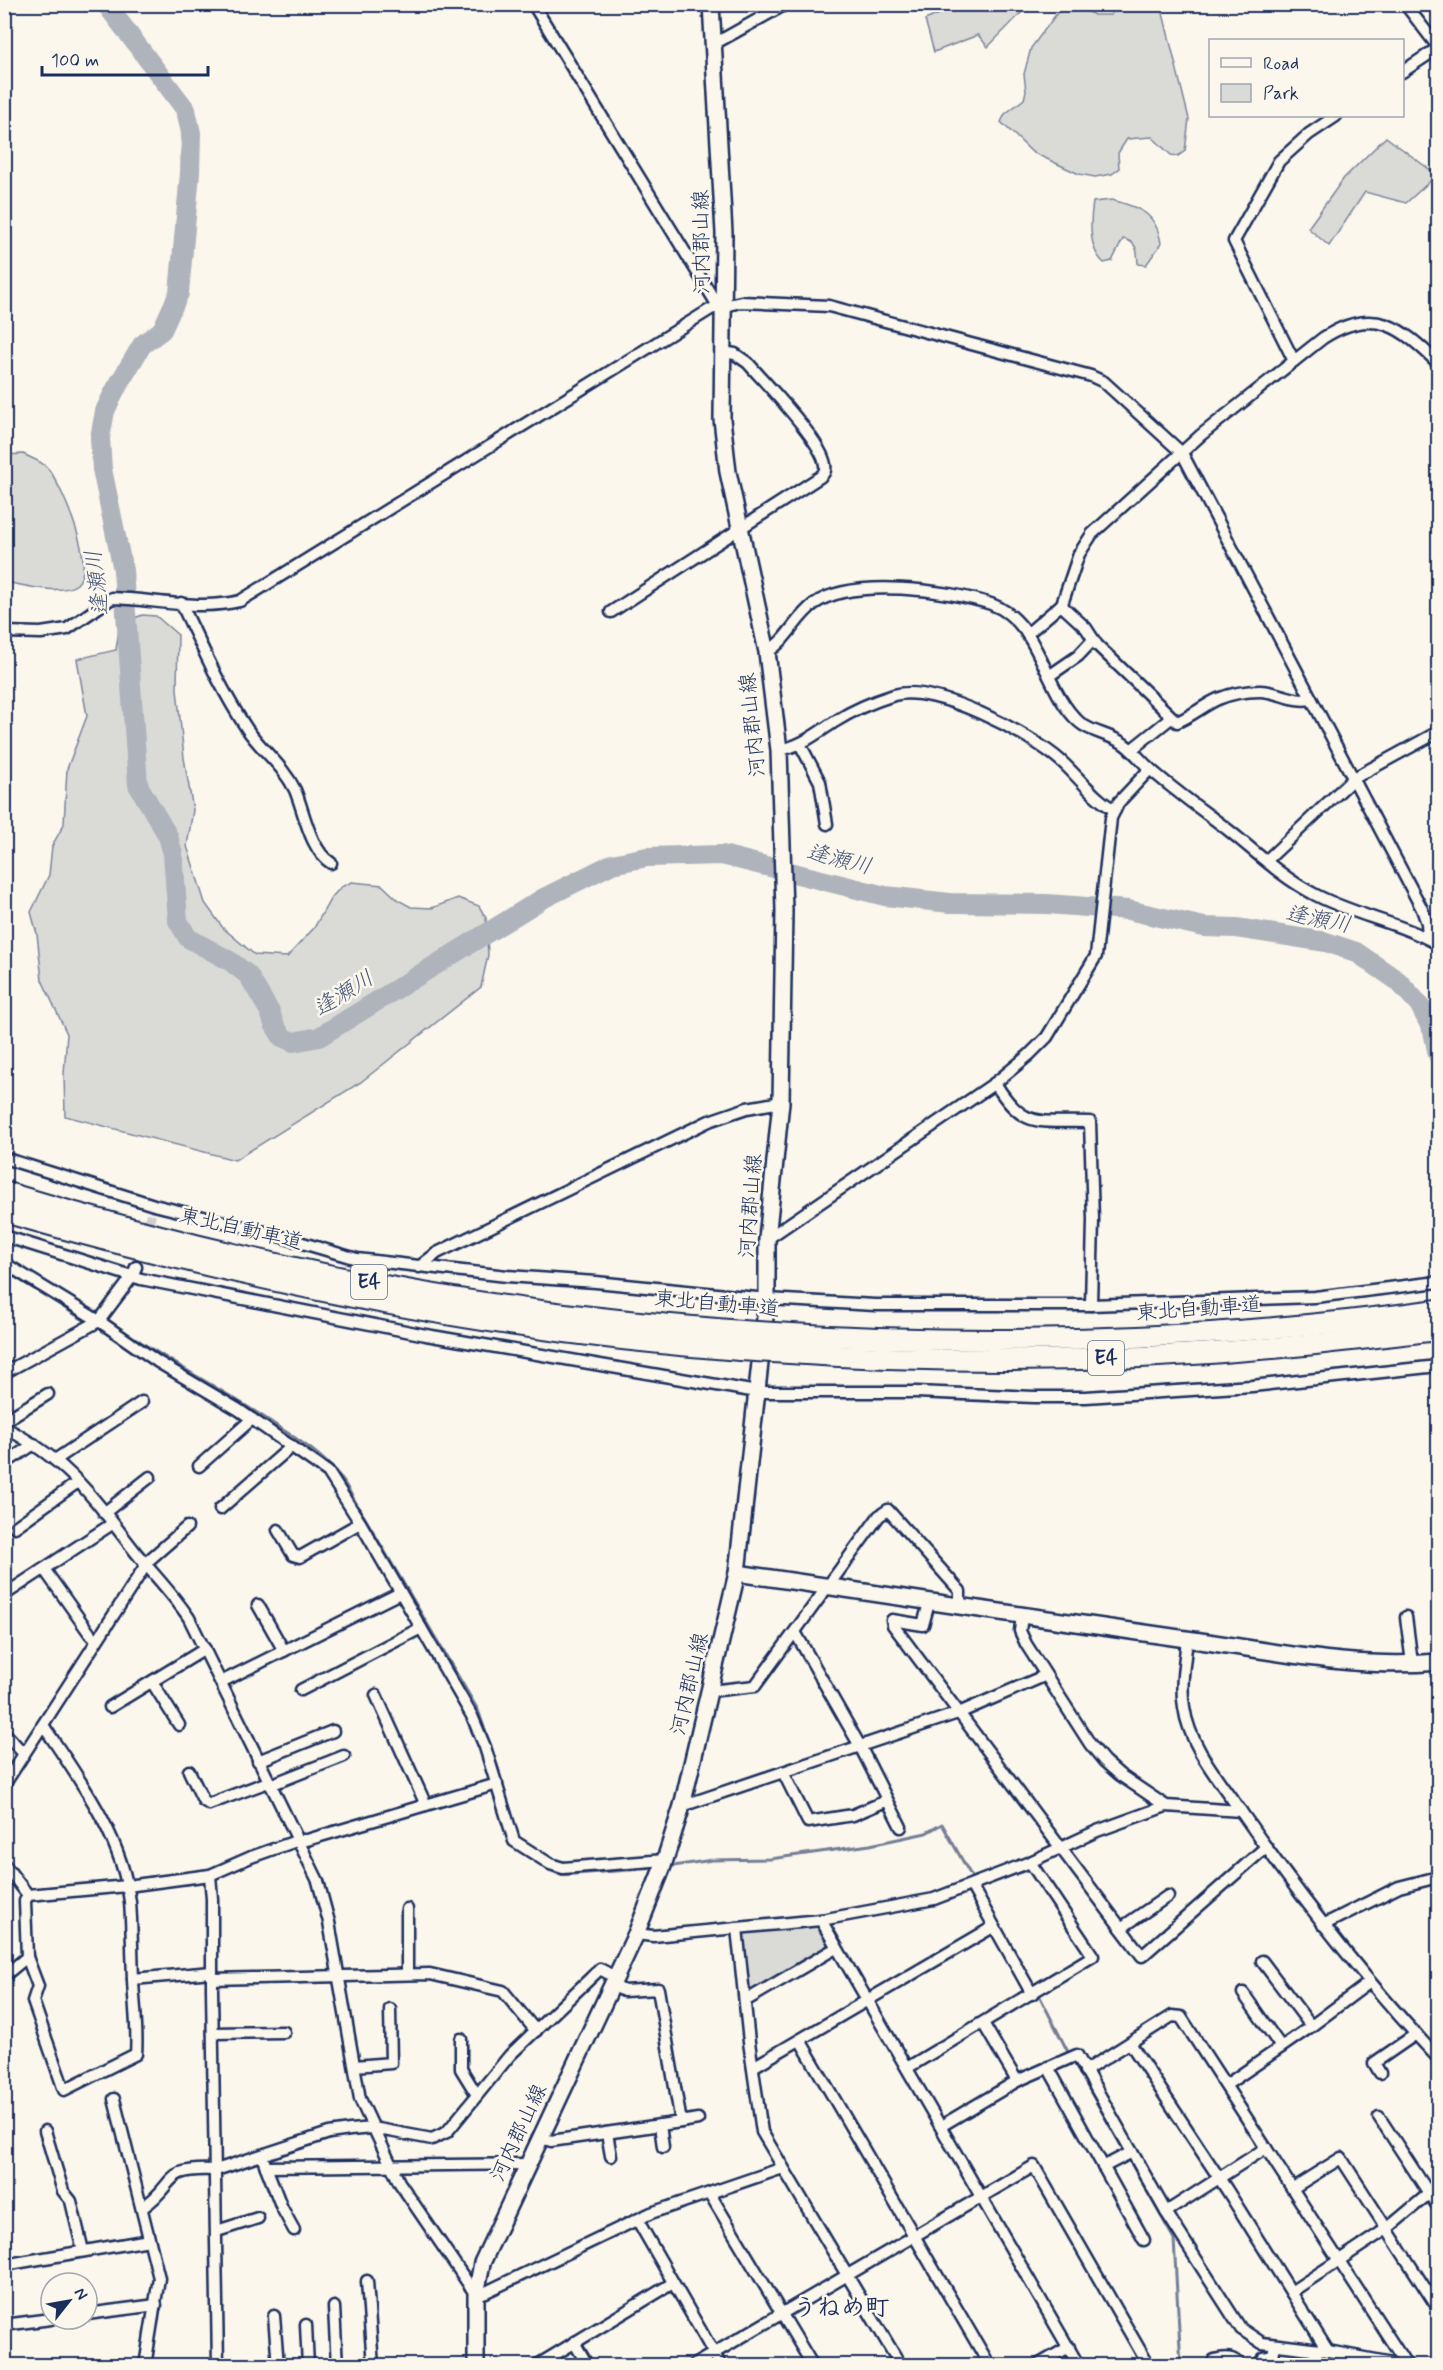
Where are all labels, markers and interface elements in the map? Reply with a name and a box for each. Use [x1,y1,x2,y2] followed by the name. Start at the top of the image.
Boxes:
[42,39,208,77] scale bar
[1209,39,1404,117] legend
[51,49,99,73] text: 100 m
[1263,52,1299,76] text: Road
[1263,82,1299,106] text: Park
[687,189,717,295] street label: 河内郡山線
[80,549,116,617] water label: 逢瀬川
[734,671,772,779] street label: 河内郡山線
[804,838,874,882] water label: 逢瀬川
[1283,900,1353,940] water label: 逢瀬川
[309,965,379,1023] water label: 逢瀬川
[733,1153,769,1259] street label: 河内郡山線
[176,1201,306,1257] street label: 東北自動車道
[351,1265,387,1299] road number: E4
[653,1285,781,1323] street label: 東北自動車道
[1135,1291,1263,1327] street label: 東北自動車道
[1088,1341,1124,1375] road number: E4
[665,1630,715,1738] street label: 河内郡山線
[484,2080,554,2186] street label: 河内郡山線
[39,2271,99,2331] north arrow
[69,2284,92,2304] text: N
[793,2293,889,2324] district label: うねめ町

